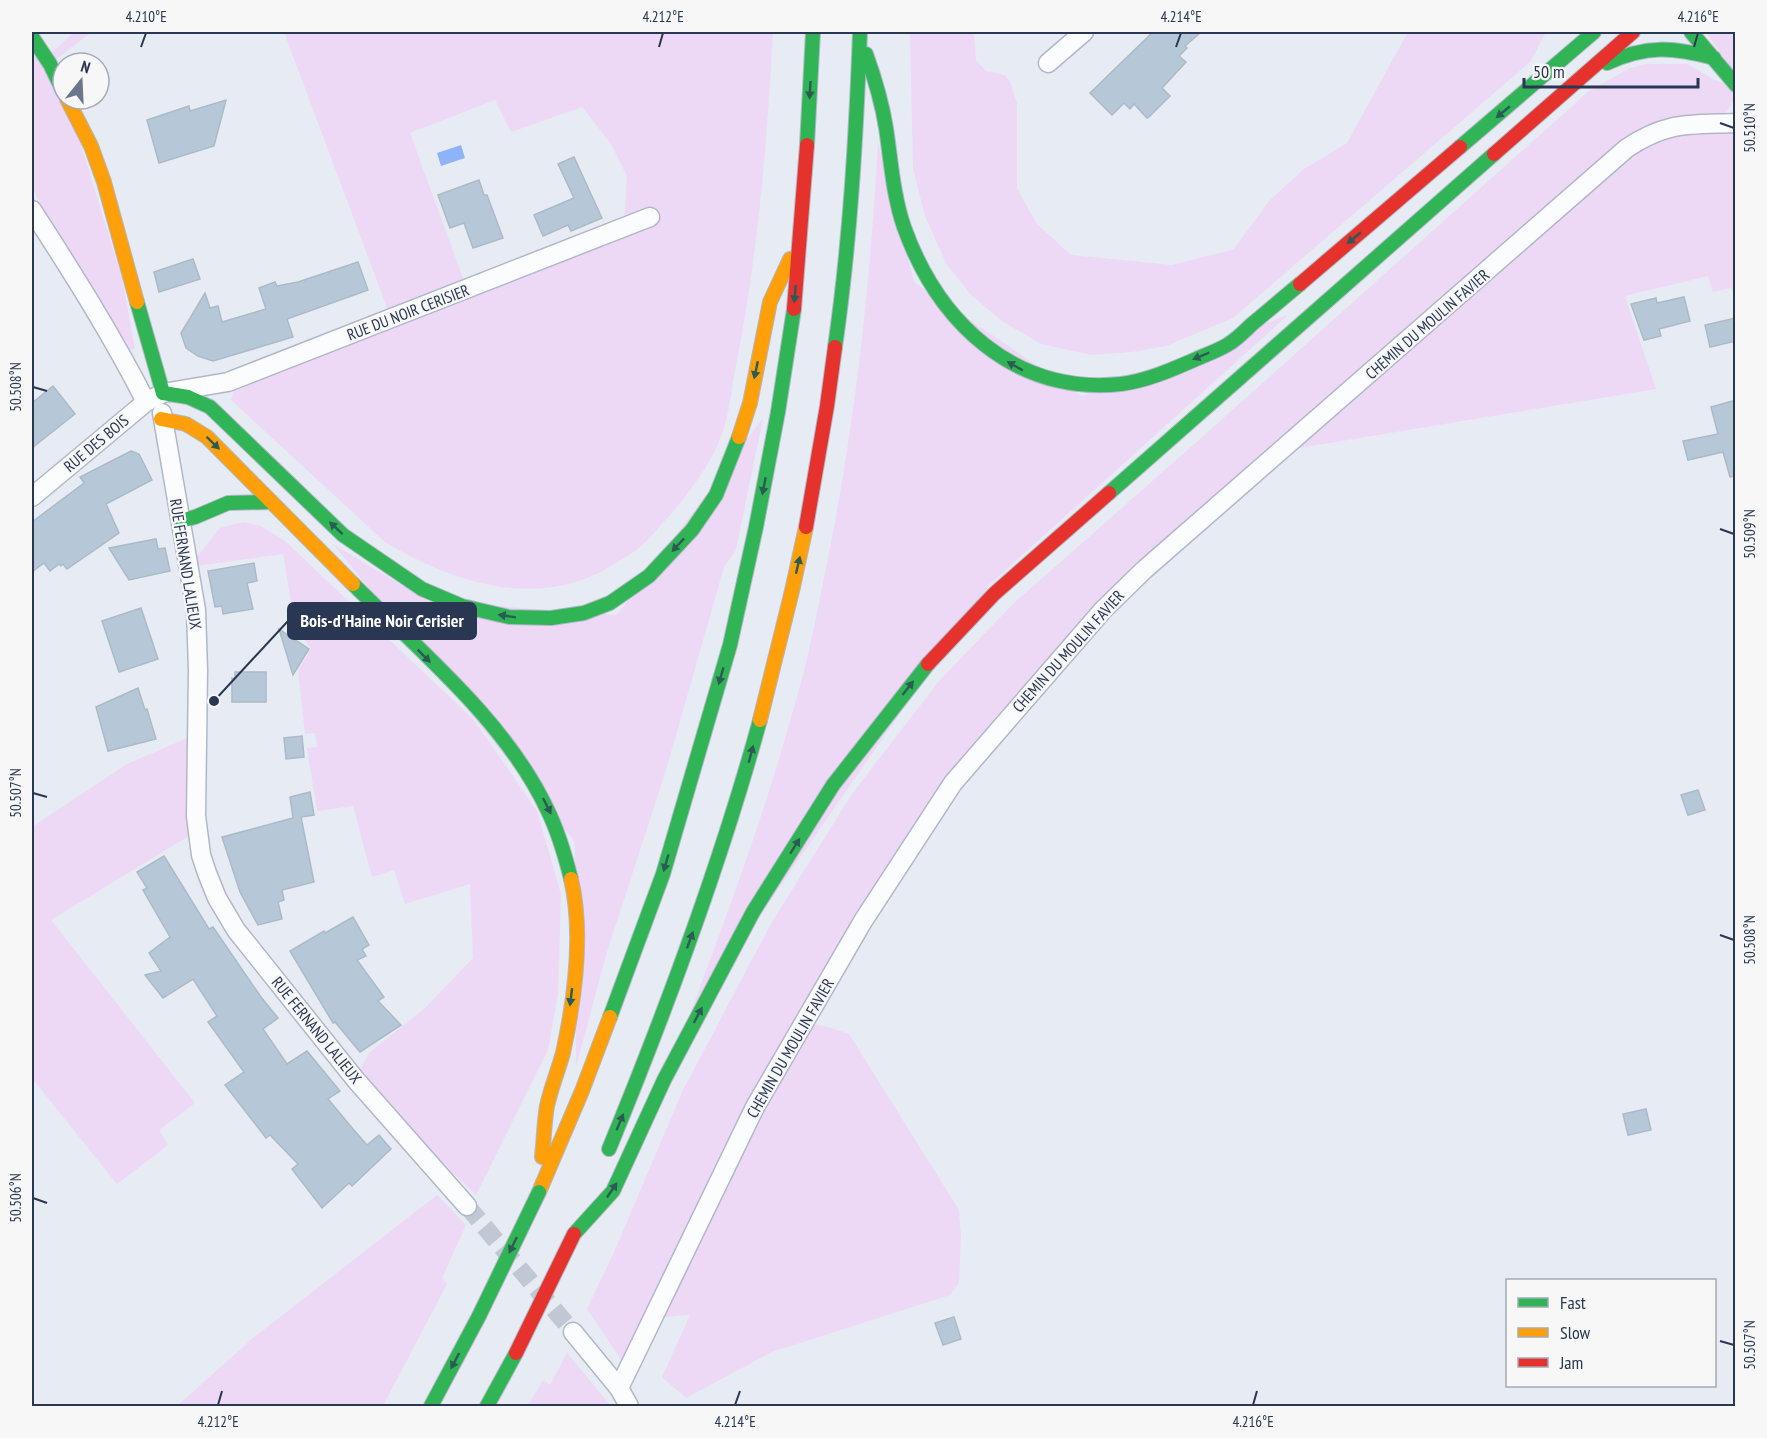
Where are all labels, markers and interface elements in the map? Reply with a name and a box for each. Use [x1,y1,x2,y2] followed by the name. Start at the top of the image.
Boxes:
[125,7,167,26] text: 4.210°E
[642,7,684,26] text: 4.212°E
[1160,7,1202,26] text: 4.214°E
[1677,7,1719,26] text: 4.216°E
[51,51,111,111] north arrow
[1524,51,1698,89] scale bar
[78,56,93,78] text: N
[1533,60,1565,83] text: 50 m
[805,80,814,99] one-way arrow
[1740,103,1759,153] text: 50.510°N
[1495,105,1511,118] one-way arrow
[1347,231,1362,244] one-way arrow
[1361,265,1493,383] street label: CHEMIN DU MOULIN FAVIER
[344,279,472,345] street label: RUE DU NOIR CERISIER
[791,284,800,303] one-way arrow
[1192,352,1210,362] one-way arrow
[751,361,760,380] one-way arrow
[1006,361,1023,371] one-way arrow
[6,362,25,412] text: 50.508°N
[59,410,133,476] street label: RUE DES BOIS
[205,436,220,450] one-way arrow
[759,477,768,496] one-way arrow
[166,497,206,631] street label: RUE FERNAND LALIEUX
[1740,509,1759,559] text: 50.509°N
[329,521,344,535] one-way arrow
[672,537,685,552] one-way arrow
[794,556,803,575] one-way arrow
[1008,585,1128,716] street label: CHEMIN DU MOULIN FAVIER
[288,603,476,639] callout: Bois-d'Haine Noir Cerisier
[300,609,465,632] text: Bois-d'Haine Noir Cerisier
[497,611,516,620] one-way arrow
[417,648,431,662] one-way arrow
[716,667,725,685] one-way arrow
[901,680,913,695] one-way arrow
[746,745,756,764] one-way arrow
[6,768,25,818] text: 50.507°N
[542,798,551,815] one-way arrow
[789,838,800,854] one-way arrow
[661,854,670,872] one-way arrow
[1740,915,1759,965] text: 50.508°N
[685,930,695,948] one-way arrow
[268,972,366,1088] street label: RUE FERNAND LALIEUX
[742,974,838,1121] street label: CHEMIN DU MOULIN FAVIER
[566,987,576,1006] one-way arrow
[693,1007,703,1024] one-way arrow
[615,1112,625,1130] one-way arrow
[6,1173,25,1223] text: 50.506°N
[606,1182,617,1198] one-way arrow
[509,1236,518,1253] one-way arrow
[1506,1279,1716,1387] legend
[1560,1291,1586,1314] text: Fast
[1740,1320,1759,1370] text: 50.507°N
[1560,1321,1591,1344] text: Slow
[1559,1351,1583,1374] text: Jam
[450,1353,460,1370] one-way arrow
[197,1412,239,1431] text: 4.212°E
[714,1412,756,1431] text: 4.214°E
[1232,1412,1274,1431] text: 4.216°E

